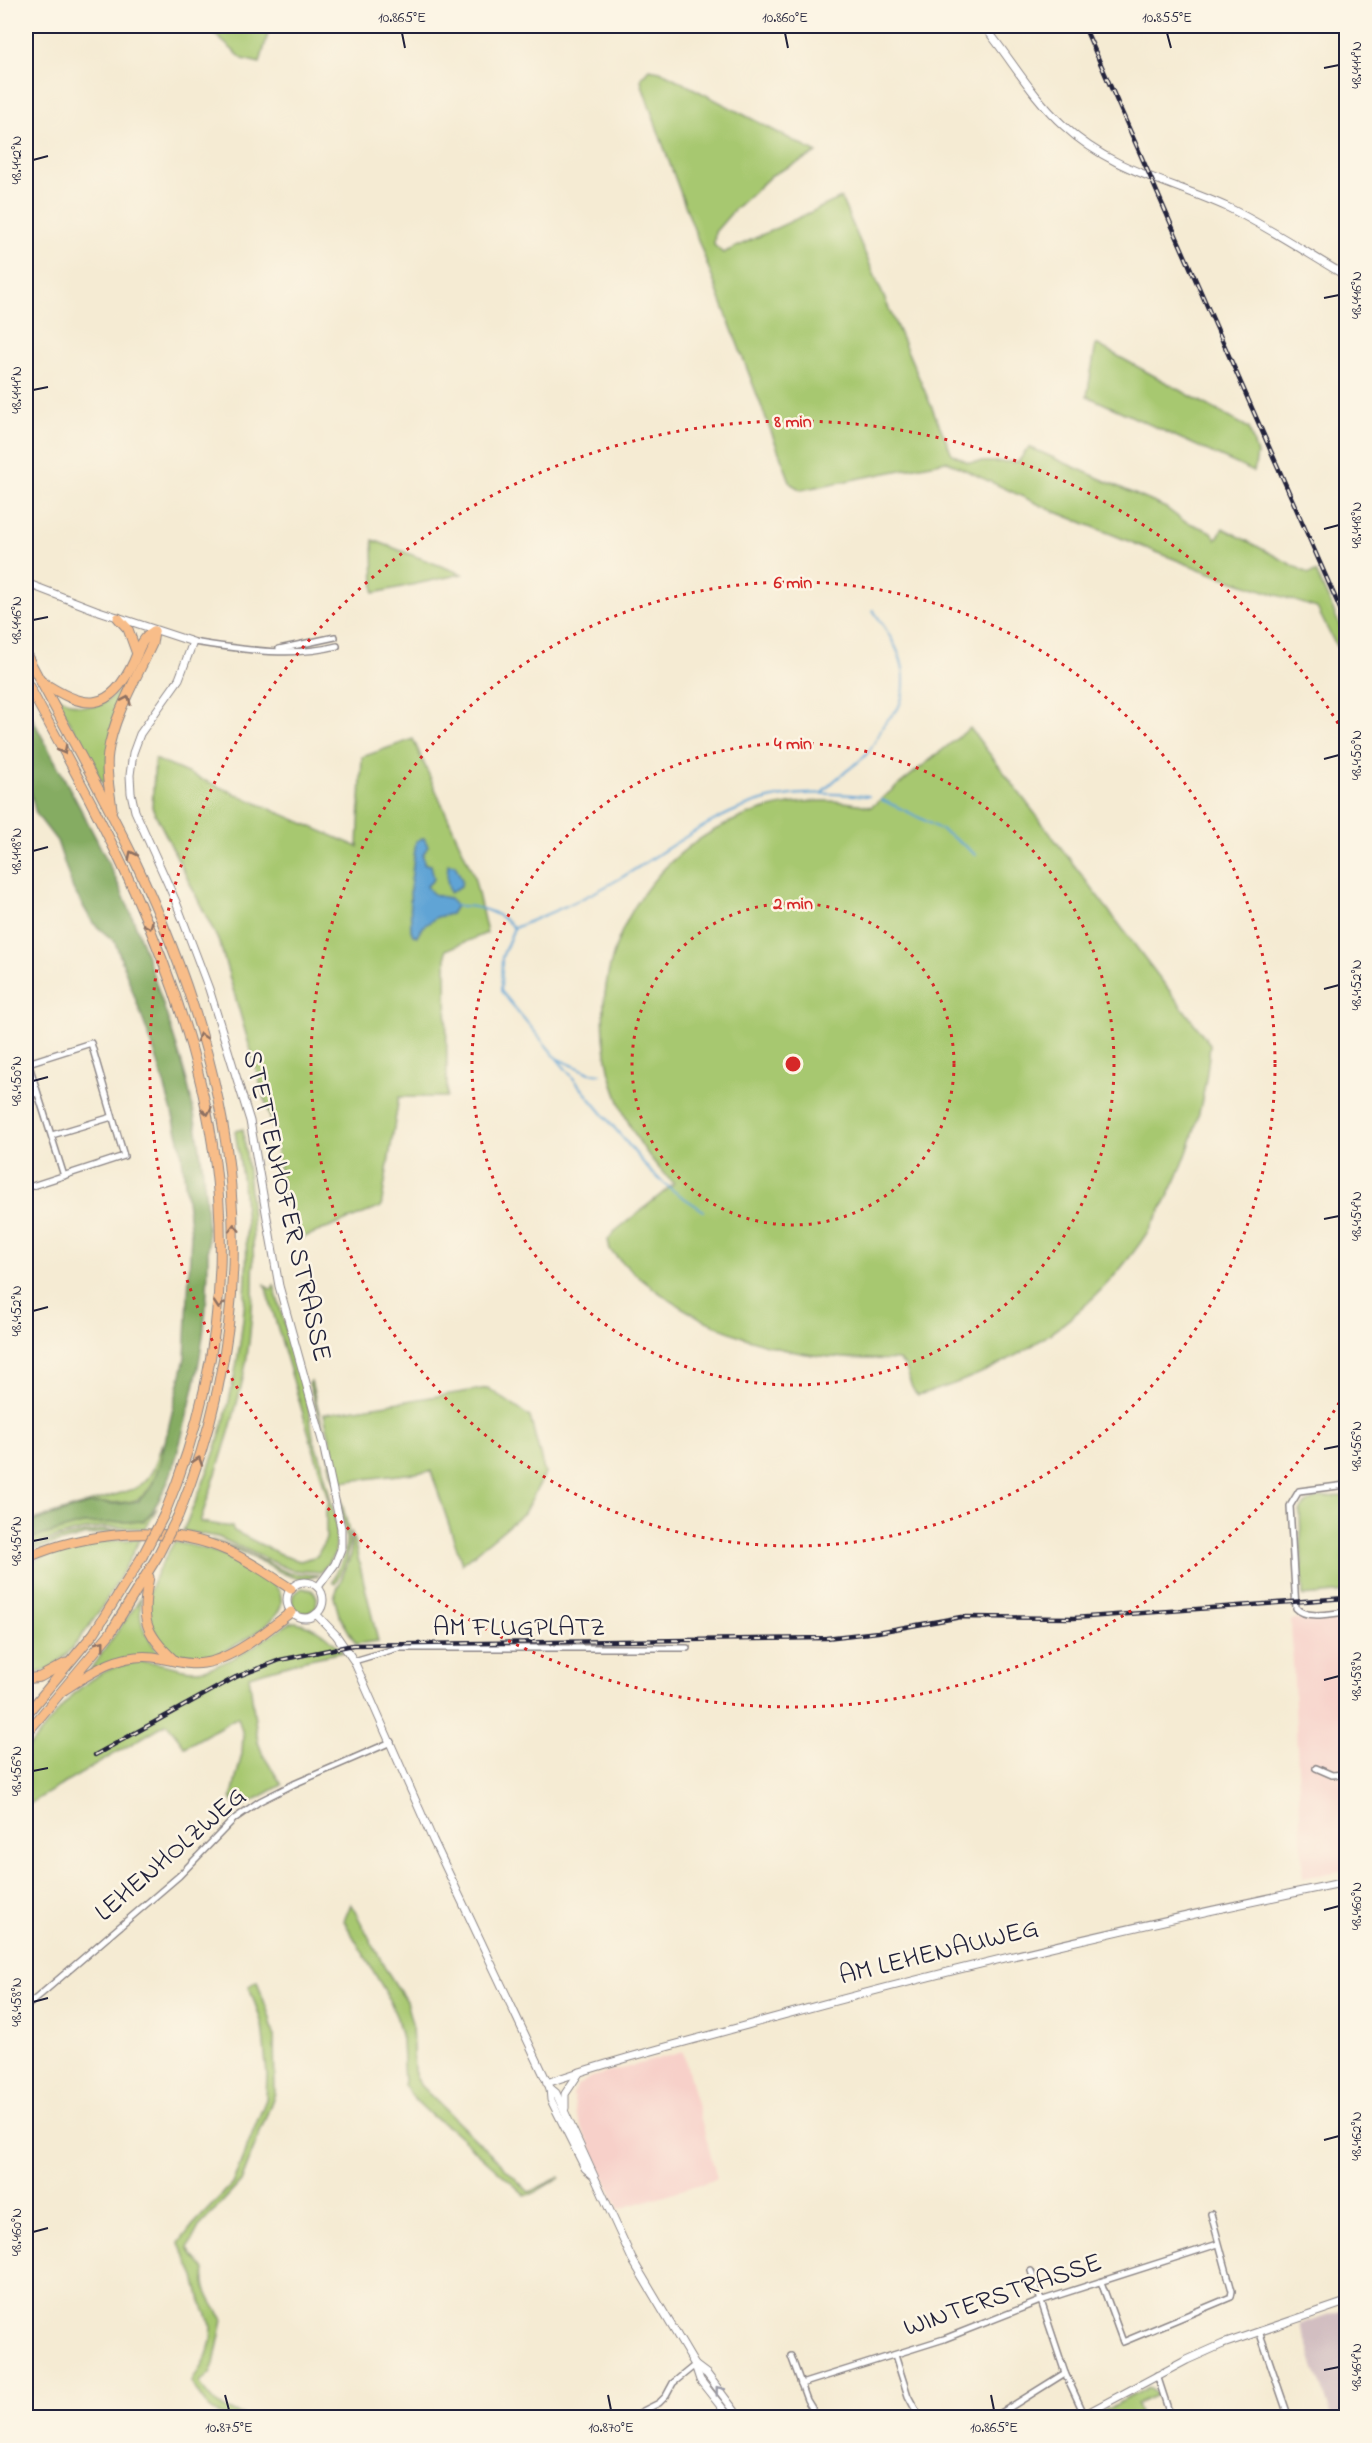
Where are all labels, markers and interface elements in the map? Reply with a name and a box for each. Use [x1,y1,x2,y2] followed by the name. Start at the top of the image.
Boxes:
[378,7,426,29] text: 10.865°E
[762,7,808,29] text: 10.860°E
[1142,7,1192,29] text: 10.855°E
[1346,41,1368,89] text: 48.444°N
[6,136,28,184] text: 48.442°N
[1346,271,1368,319] text: 48.446°N
[6,366,28,414] text: 48.444°N
[773,410,812,436] text: 8 min
[1346,502,1368,549] text: 48.448°N
[774,571,812,597] text: 6 min
[6,596,28,644] text: 48.446°N
[119,696,131,707] one-way arrow
[1346,730,1368,780] text: 48.450°N
[774,732,812,758] text: 4 min
[56,744,67,755] one-way arrow
[6,828,28,875] text: 48.448°N
[127,850,139,861] one-way arrow
[772,892,813,918] text: 2 min
[142,919,154,930] one-way arrow
[1346,959,1368,1011] text: 48.452°N
[196,1032,208,1043] one-way arrow
[231,1046,341,1366] street label: STETTENHOFER STRASSE
[783,1054,803,1074] centre of rings
[6,1056,28,1106] text: 48.450°N
[200,1106,213,1116] one-way arrow
[1346,1191,1368,1241] text: 48.454°N
[228,1224,240,1233] one-way arrow
[6,1285,28,1337] text: 48.452°N
[213,1301,226,1310] one-way arrow
[1346,1421,1368,1471] text: 48.456°N
[191,1456,204,1467] one-way arrow
[6,1516,28,1566] text: 48.454°N
[433,1609,605,1648] street label: AM FLUGPLATZ
[94,1640,105,1651] one-way arrow
[1346,1651,1368,1701] text: 48.458°N
[6,1746,28,1796] text: 48.456°N
[87,1778,255,1932] street label: LEHENHOLZWEG
[1346,1882,1368,1930] text: 48.460°N
[835,1909,1043,1997] street label: AM LEHENAUWEG
[6,1977,28,2027] text: 48.458°N
[1346,2111,1368,2161] text: 48.462°N
[6,2208,28,2256] text: 48.460°N
[898,2244,1108,2348] street label: WINTERSTRASSE
[1346,2343,1368,2391] text: 48.464°N
[716,2386,727,2397] one-way arrow
[205,2417,253,2439] text: 10.875°E
[588,2417,634,2439] text: 10.870°E
[970,2417,1018,2439] text: 10.865°E

